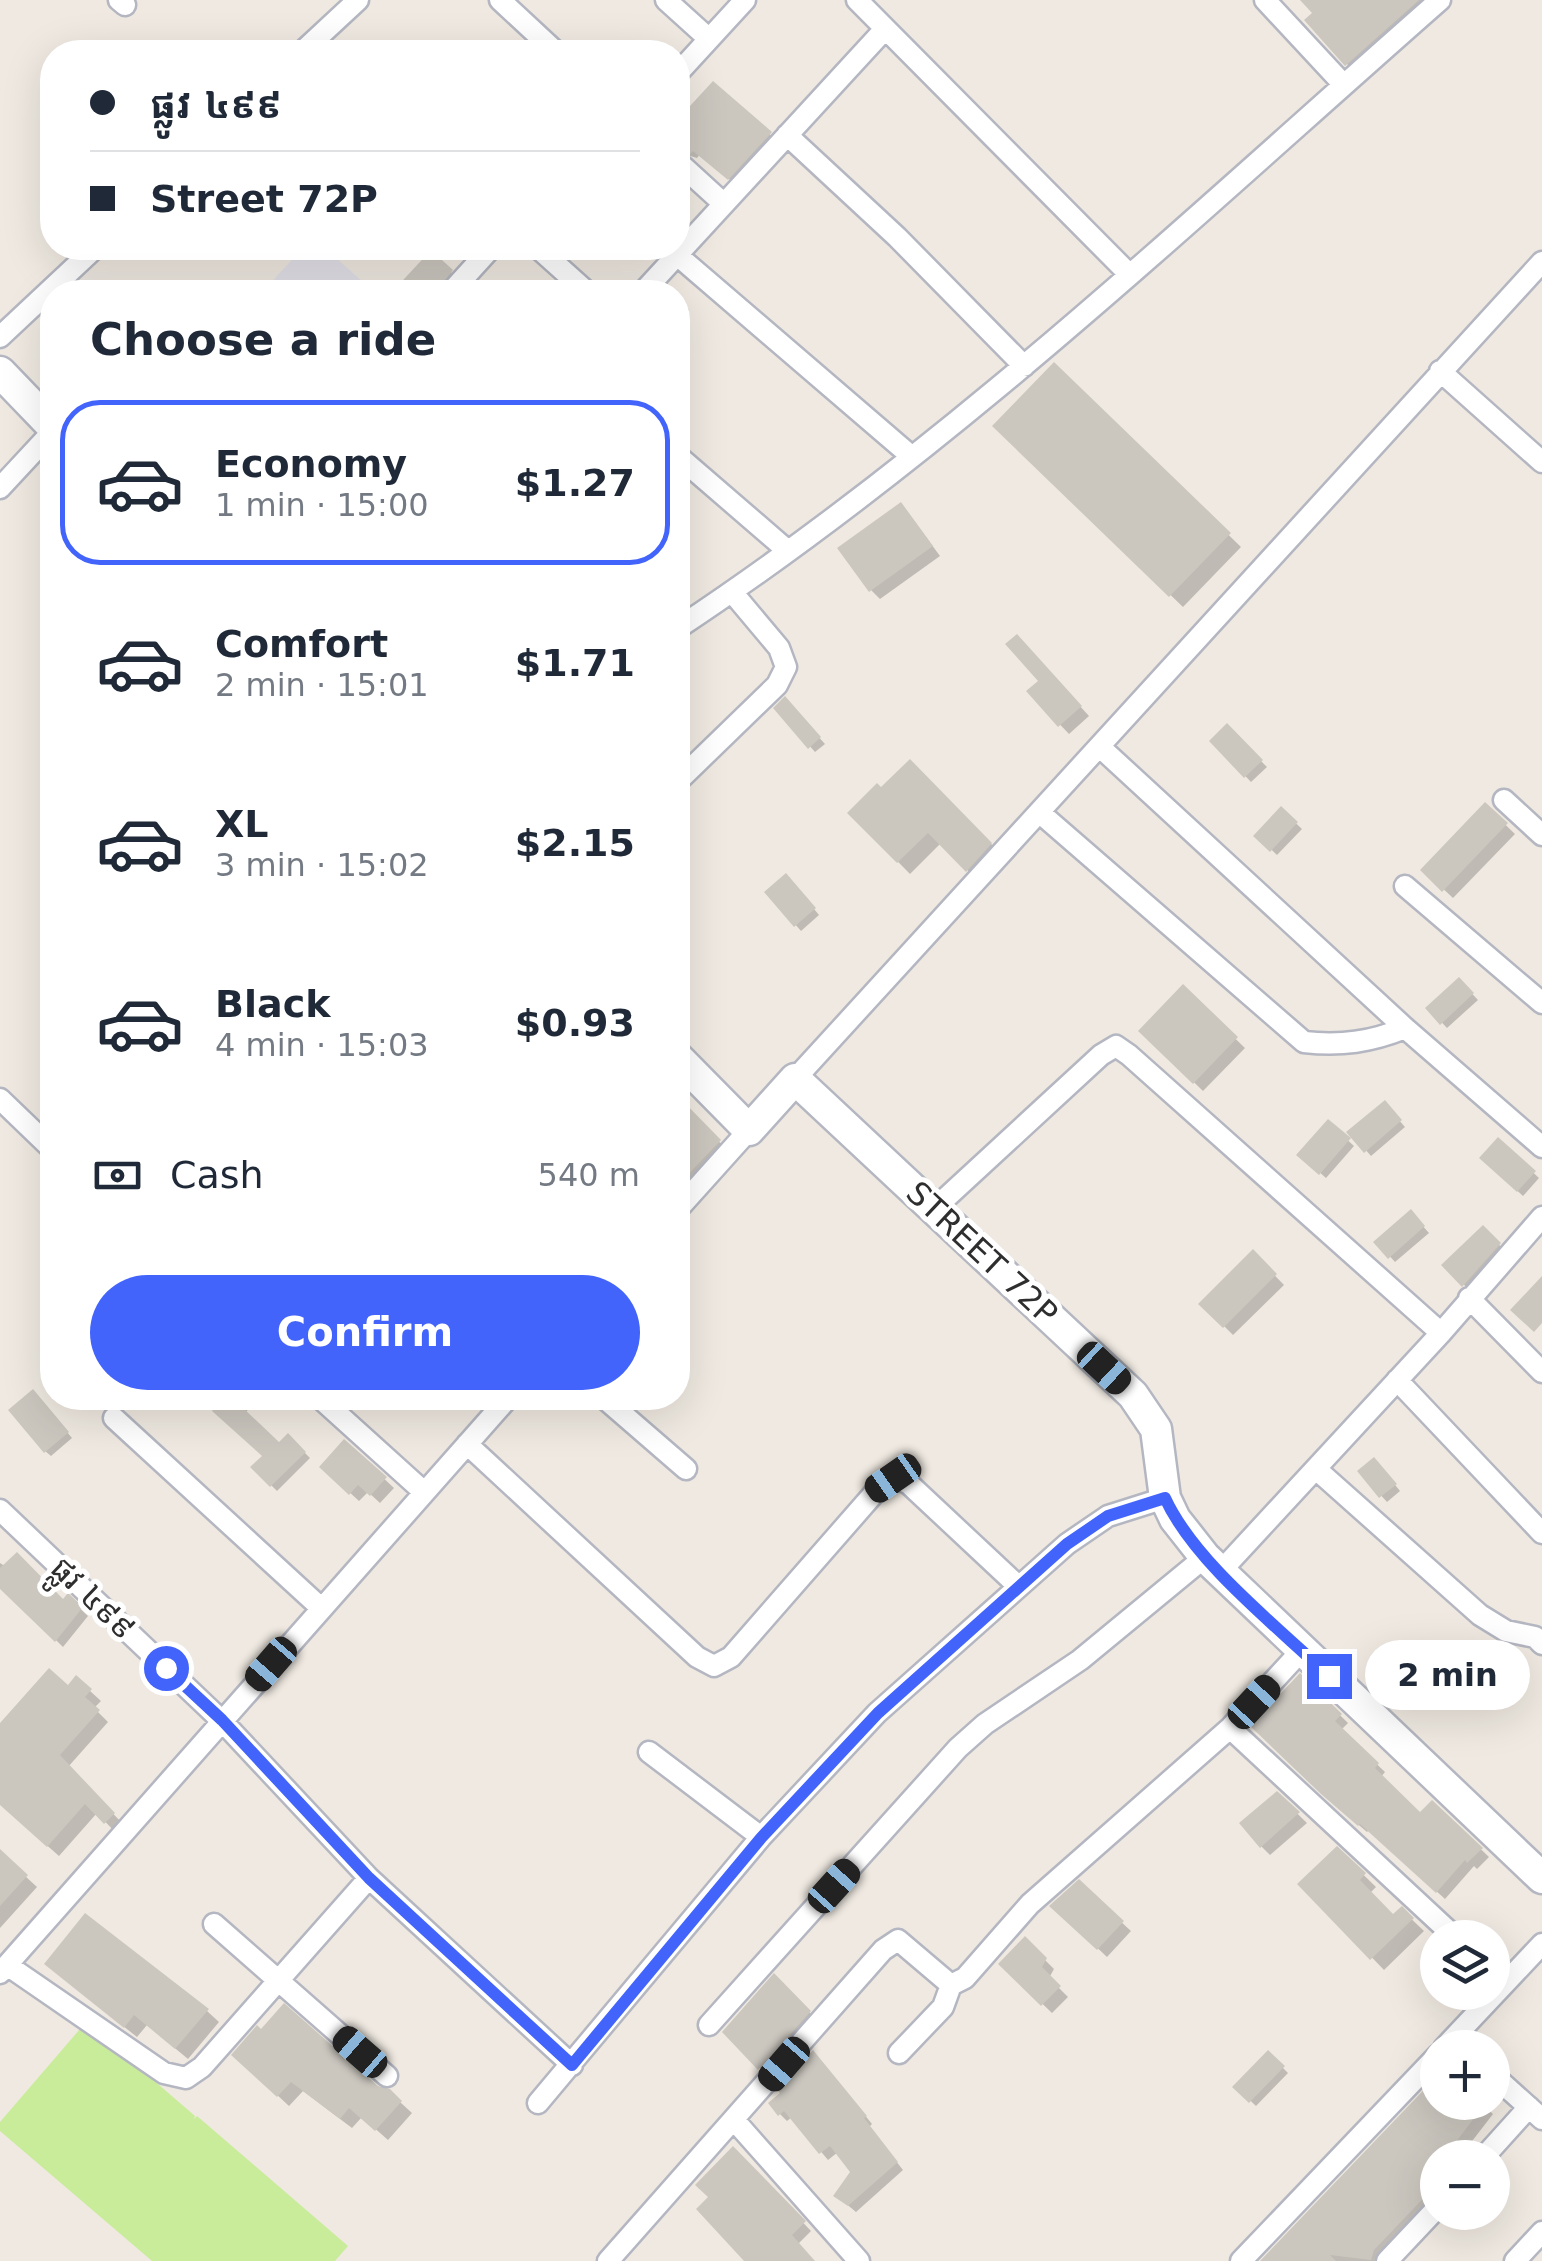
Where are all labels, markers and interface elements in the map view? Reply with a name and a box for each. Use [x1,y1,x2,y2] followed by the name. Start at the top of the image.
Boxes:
[150,83,282,127] text: ផ្លូវ ៤៩៩
[150,177,378,221] text: Street 72P
[90,313,436,366] text: Choose a ride
[95,438,185,528] icon: car
[215,442,407,486] text: Economy
[515,461,635,505] text: $1.27
[215,486,429,524] text: 1 min · 15:00
[95,618,185,708] icon: car
[215,622,388,666] text: Comfort
[515,641,635,685] text: $1.71
[215,666,429,704] text: 2 min · 15:01
[95,798,185,888] icon: car
[215,802,269,846] text: XL
[515,821,635,865] text: $2.15
[215,846,429,884] text: 3 min · 15:02
[95,978,185,1068] icon: car
[215,982,330,1026] text: Black
[515,1001,635,1045] text: $0.93
[215,1026,429,1064] text: 4 min · 15:03
[90,1148,145,1203] icon: cash
[170,1153,264,1197] text: Cash
[538,1156,640,1194] text: 540 m
[899,1174,1065,1332] street label: STREET 72P
[90,1275,640,1390] button: Confirm
[1072,1337,1136,1399] car
[860,1449,926,1507] car
[37,1549,143,1654] street label: ផ្លូវ ៤៩៩
[240,1632,302,1696] car
[1364,1641,1529,1711] callout: 2 min
[144,1646,189,1691] route start
[1307,1654,1352,1699] route end
[1397,1656,1498,1694] text: 2 min
[1223,1670,1285,1734] car
[803,1854,865,1918] car
[1420,1920,1510,2230] map controls
[1420,1920,1510,2010] button: layers
[328,2021,392,2083] car
[1420,2030,1510,2120] button: +
[753,2032,815,2096] car
[1420,2140,1510,2230] button: −

